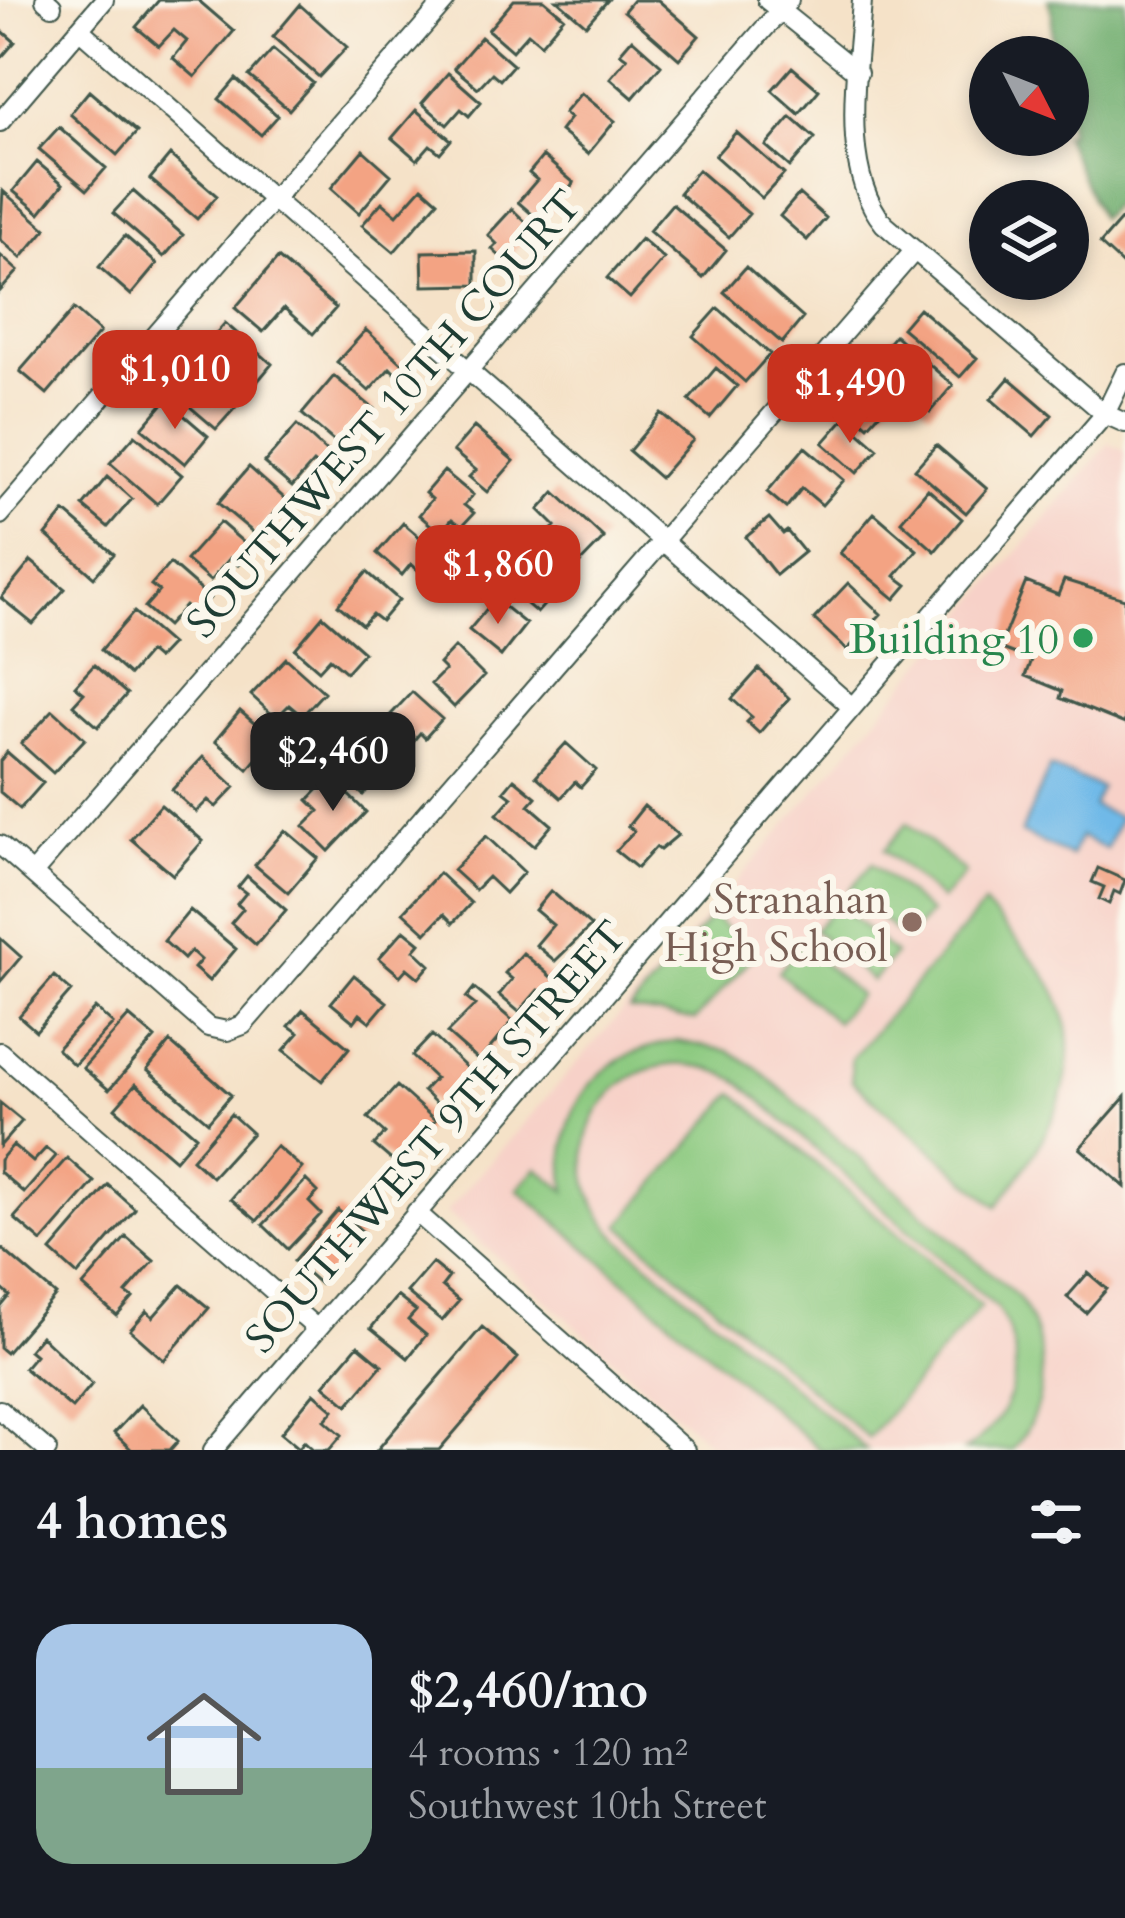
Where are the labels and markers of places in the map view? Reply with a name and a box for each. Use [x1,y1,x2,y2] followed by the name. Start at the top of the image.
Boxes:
[77,330,273,432] pin: $1,010
[752,344,948,446] pin: $1,490
[400,525,596,627] pin: $1,860
[849,611,1059,668] place label: Building 10
[1070,625,1096,651] marker: Building 10
[235,712,431,814] pin: $2,460
[664,871,888,976] place label: Stranahan High School
[899,909,925,935] marker: Stranahan High School

